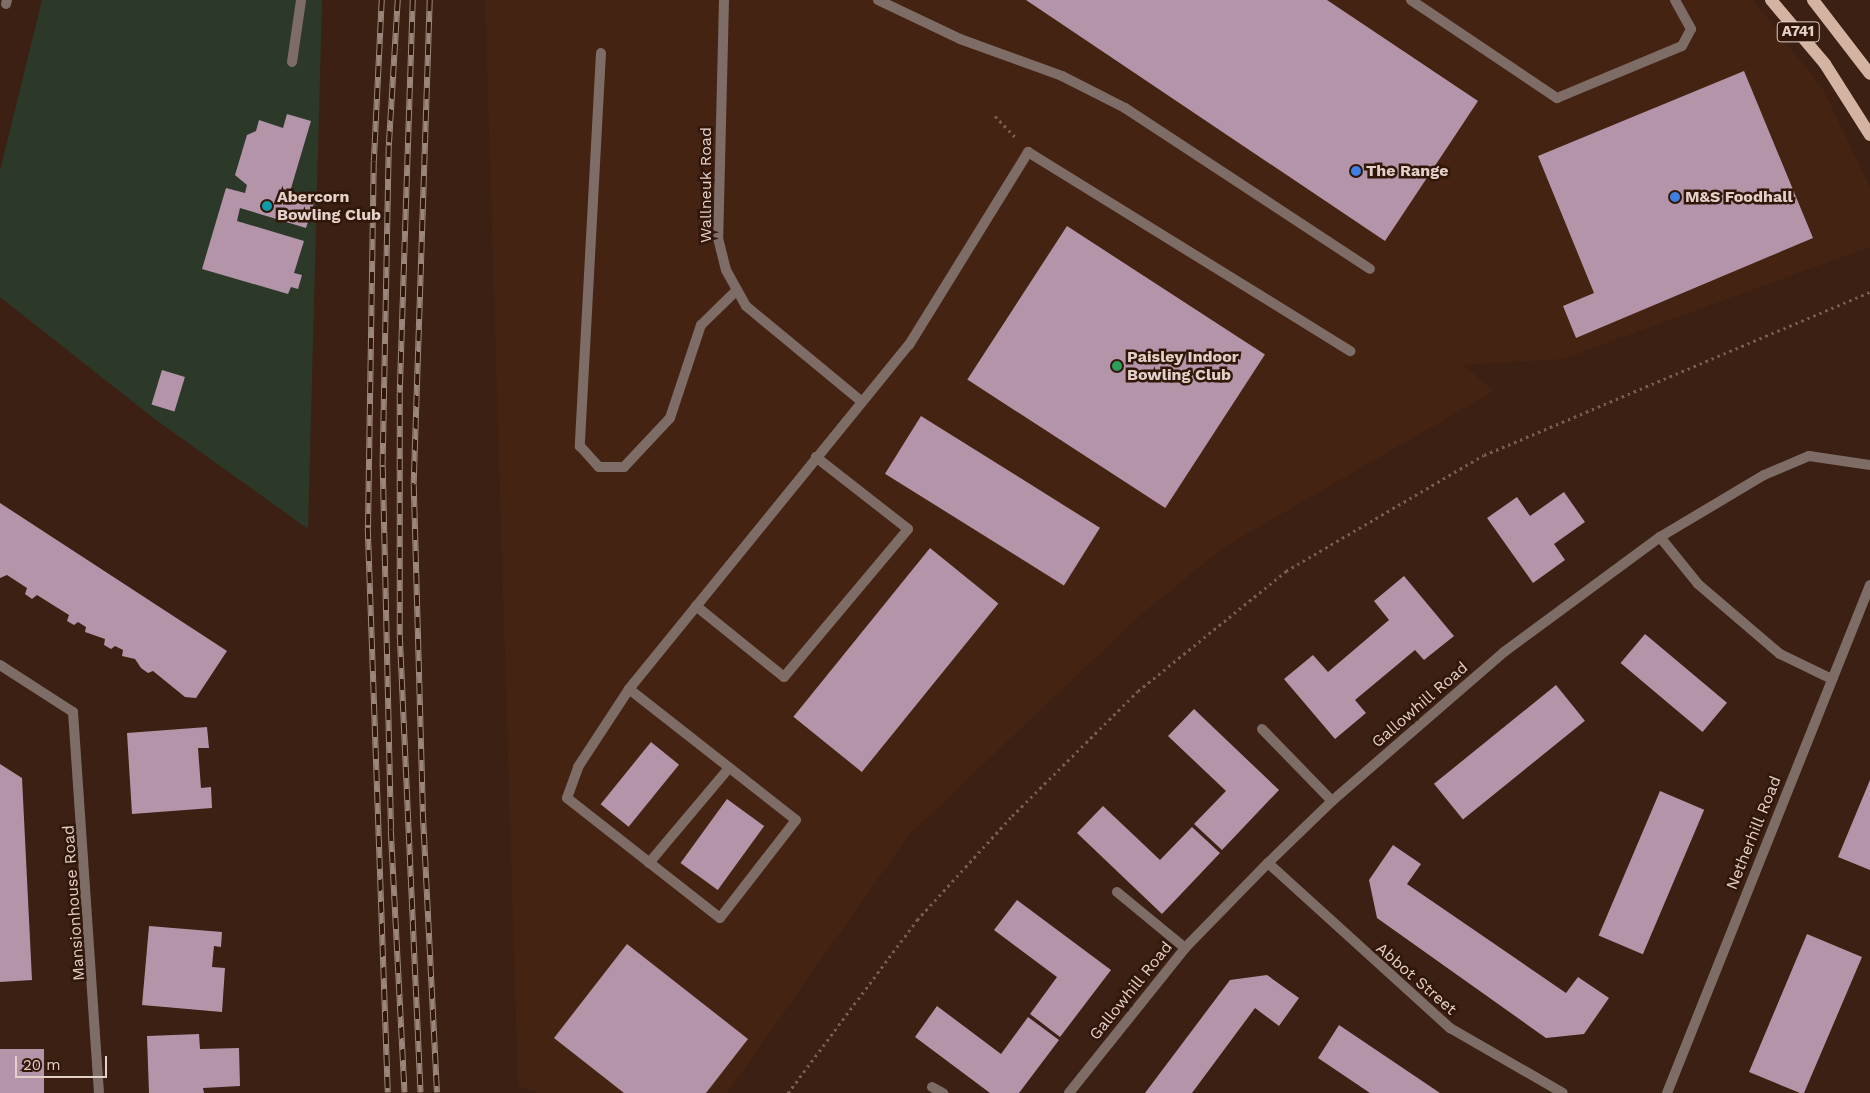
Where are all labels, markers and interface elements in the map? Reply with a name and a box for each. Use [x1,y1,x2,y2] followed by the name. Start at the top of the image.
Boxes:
[1776,20,1820,44] road number: A741
[696,127,716,243] street label: Wallneuk Road
[1366,161,1449,181] place label: The Range
[1350,165,1362,177] marker: The Range
[277,187,381,225] place label: Abercorn Bowling Club
[1685,187,1793,207] place label: M&S Foodhall
[1669,191,1681,203] marker: M&S Foodhall
[261,200,273,212] marker: Abercorn Bowling Club
[1127,347,1239,385] place label: Paisley Indoor Bowling Club
[1111,360,1123,372] marker: Paisley Indoor Bowling Club
[1368,658,1472,752] street label: Gallowhill Road
[1722,773,1786,893] street label: Netherhill Road
[59,824,89,982] street label: Mansionhouse Road
[1085,938,1177,1044] street label: Gallowhill Road
[1372,939,1460,1019] street label: Abbot Street
[18,1046,110,1078] scale bar
[23,1056,61,1074] text: 20 m

